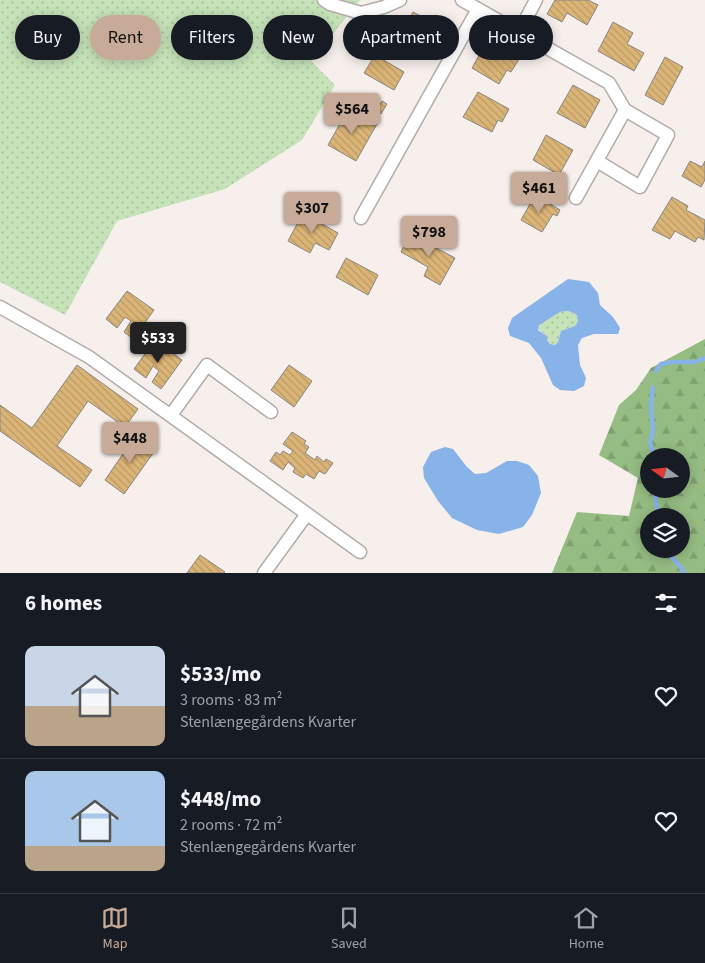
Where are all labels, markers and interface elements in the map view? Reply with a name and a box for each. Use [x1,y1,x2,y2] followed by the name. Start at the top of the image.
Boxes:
[15,15,80,60] chip: Buy
[90,15,161,60] chip: Rent
[171,15,253,60] chip: Filters
[263,15,333,60] chip: New
[343,15,459,60] chip: Apartment
[469,15,553,60] chip: House
[322,92,382,135] pin: $564
[335,98,369,120] text: $564
[509,172,569,214] pin: $461
[522,177,556,199] text: $461
[282,192,342,234] pin: $307
[295,197,329,219] text: $307
[399,216,459,258] pin: $798
[412,221,446,243] text: $798
[128,322,188,364] pin: $533
[141,327,175,349] text: $533
[100,422,160,464] pin: $448
[113,427,147,449] text: $448
[640,448,690,498] north arrow
[640,448,690,558] map controls
[640,508,690,558] button: layers
[25,588,102,618] text: 6 homes
[652,589,680,617] icon: filters
[180,659,261,689] text: $533/mo
[65,666,125,726] icon: home
[652,682,680,710] icon: heart
[180,689,282,711] text: 3 rooms · 83 m²
[180,711,356,733] text: Stenlængegårdens Kvarter
[180,784,261,814] text: $448/mo
[65,791,125,851] icon: home
[652,807,680,835] icon: heart
[180,814,282,836] text: 2 rooms · 72 m²
[180,836,356,858] text: Stenlængegårdens Kvarter
[101,904,129,954] tab: Map
[331,904,367,954] tab: Saved
[569,904,604,954] tab: Home

